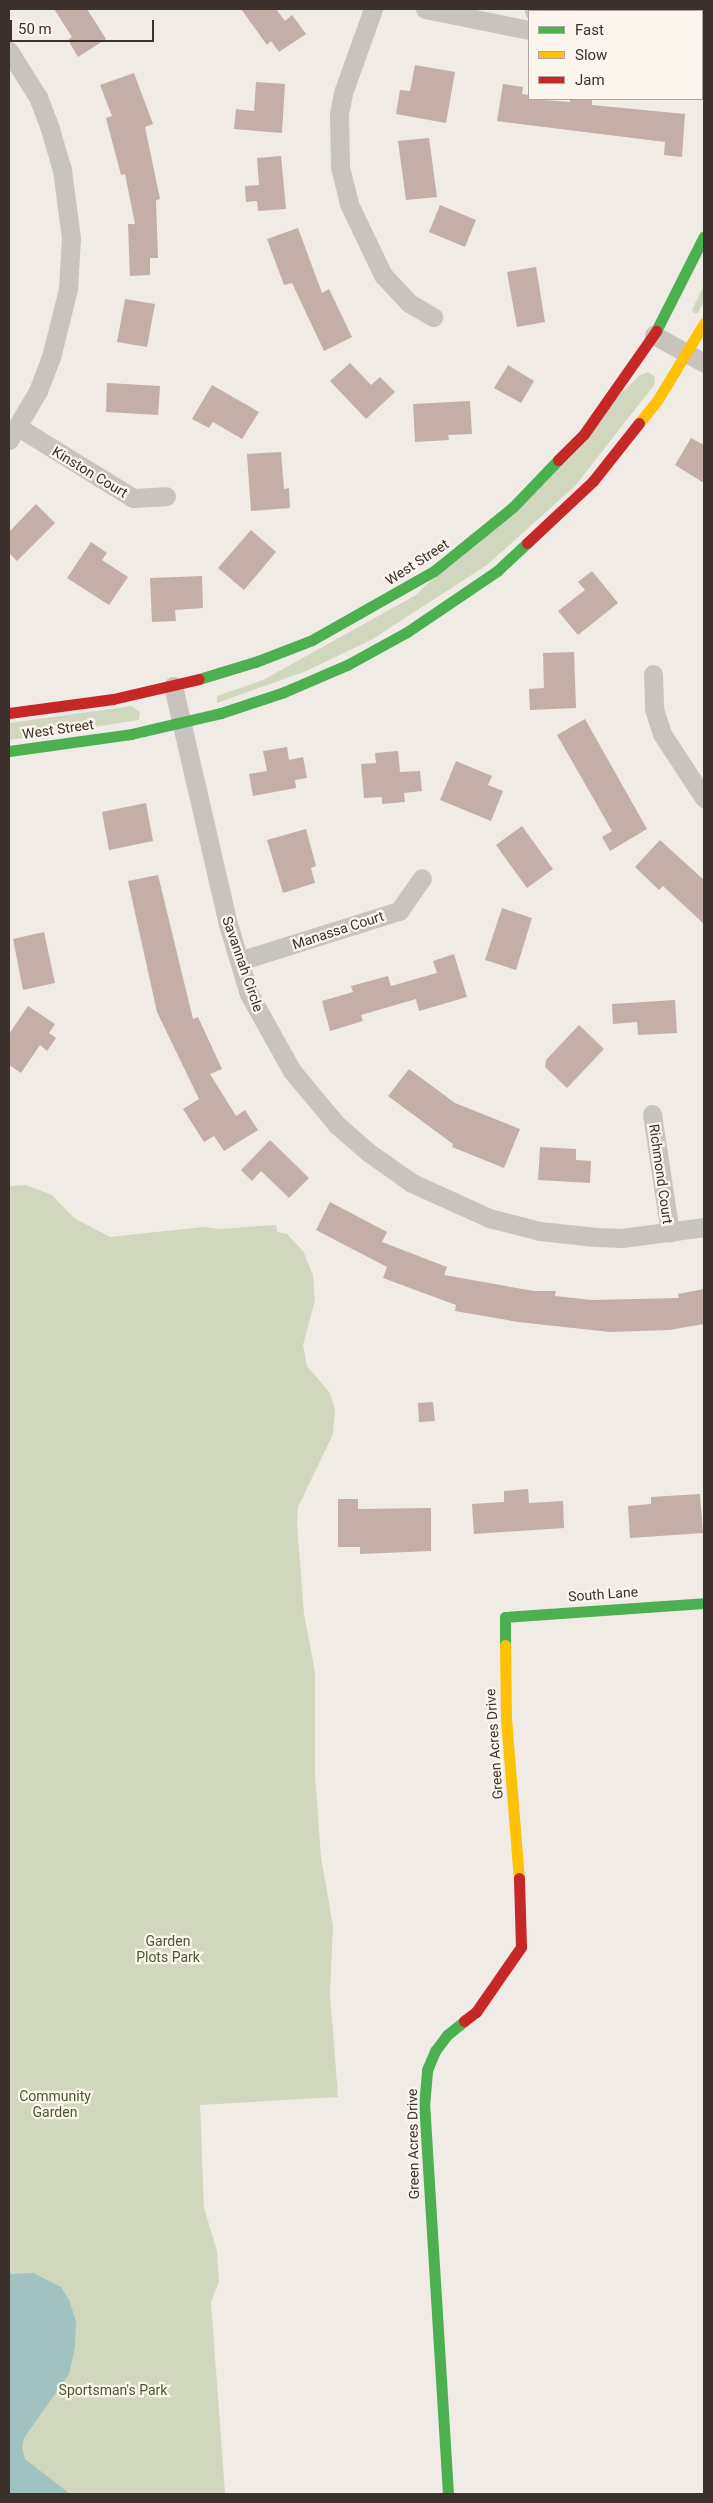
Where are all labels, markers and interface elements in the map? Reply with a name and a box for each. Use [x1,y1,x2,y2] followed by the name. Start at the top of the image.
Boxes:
[12,10,156,42] scale bar
[528,10,703,100] legend
[18,20,52,38] text: 50 m
[575,21,604,39] text: Fast
[575,46,607,64] text: Slow
[575,71,605,89] text: Jam
[49,443,131,501] street label: Kinston Court
[382,535,452,589] street label: West Street
[21,716,95,742] street label: West Street
[290,907,386,953] street label: Manassa Court
[219,914,267,1014] street label: Savannah Circle
[646,1123,676,1225] street label: Richmond Court
[567,1583,639,1605] street label: South Lane
[482,1688,506,1800] street label: Green Acres Drive
[136,1933,200,1965] park label: Garden Plots Park
[19,2088,91,2120] park label: Community Garden
[404,2088,422,2200] street label: Green Acres Drive
[59,2382,167,2398] park label: Sportsman's Park

